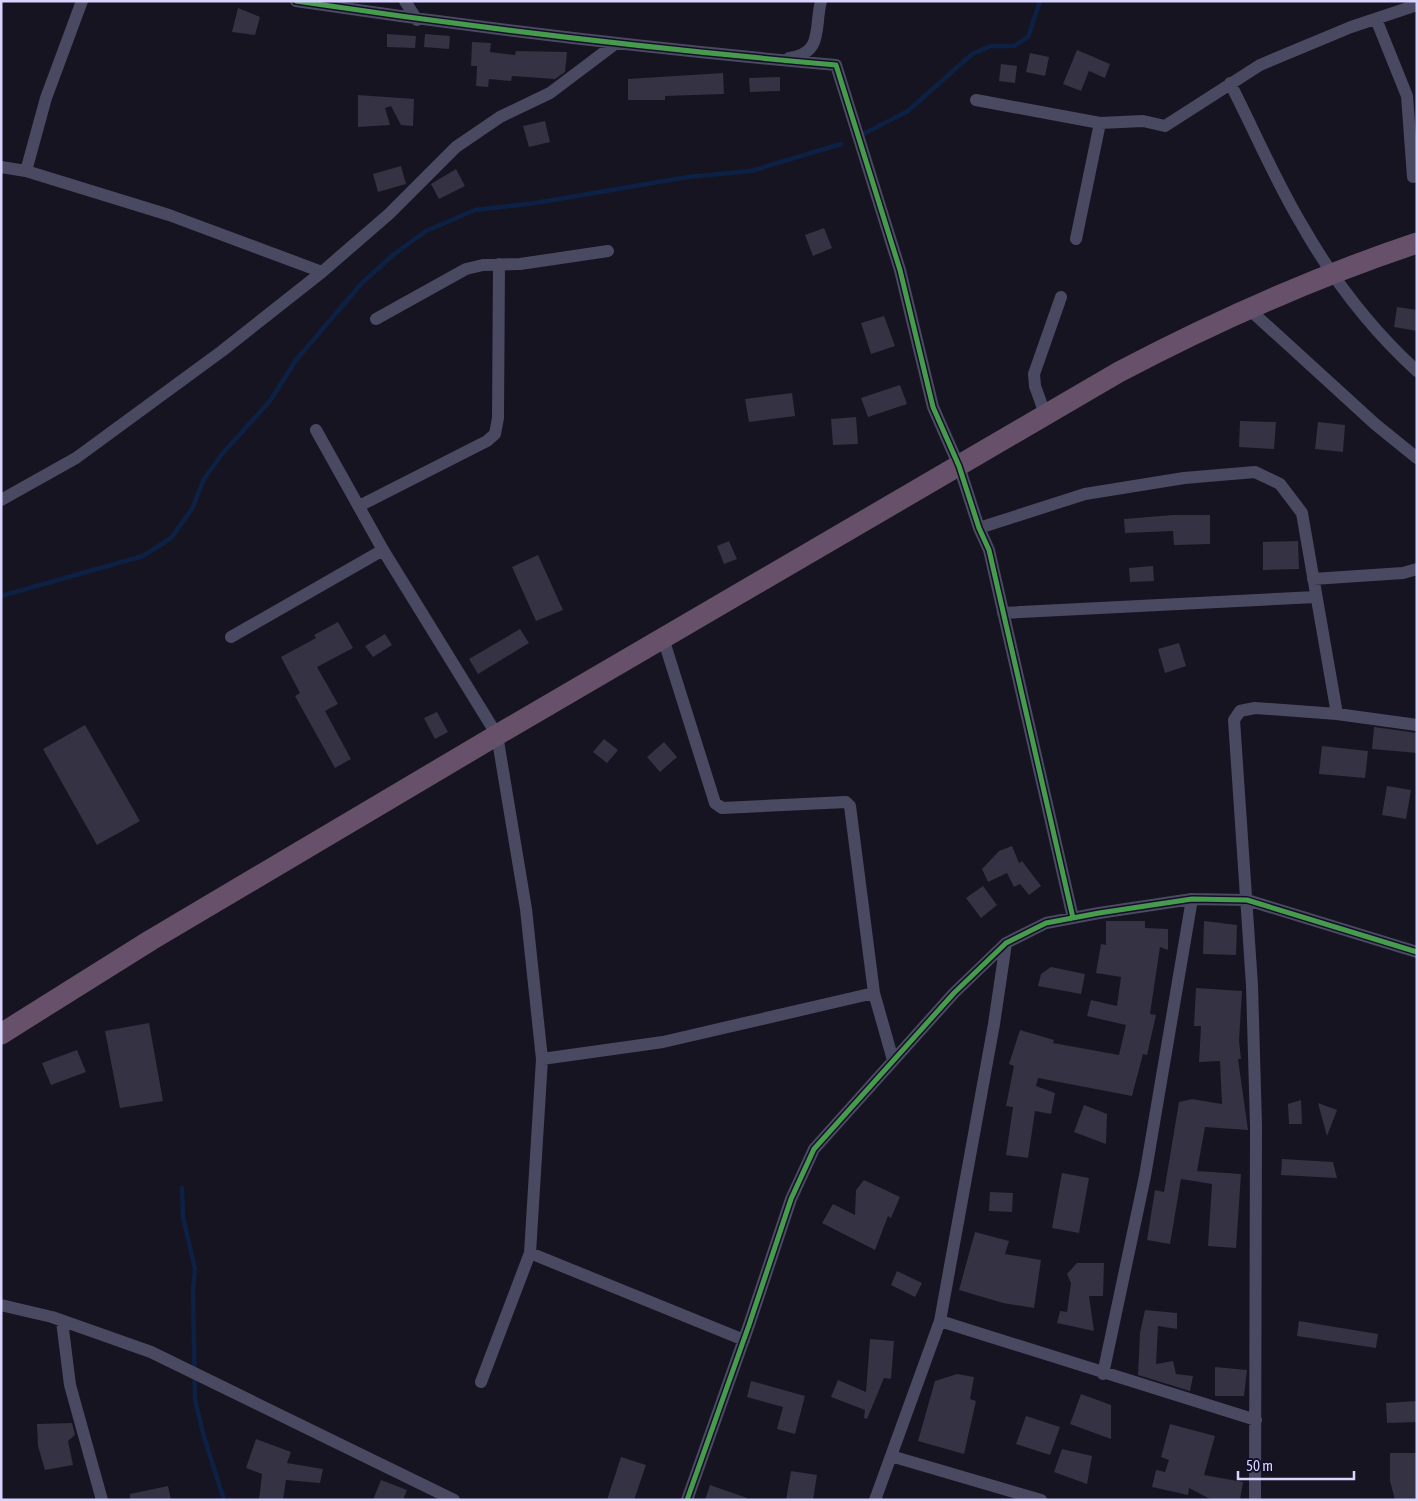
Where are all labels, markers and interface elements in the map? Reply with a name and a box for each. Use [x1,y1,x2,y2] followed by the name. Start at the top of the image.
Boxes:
[1238,1448,1354,1480] scale bar
[1246,1457,1273,1474] text: 50 m

